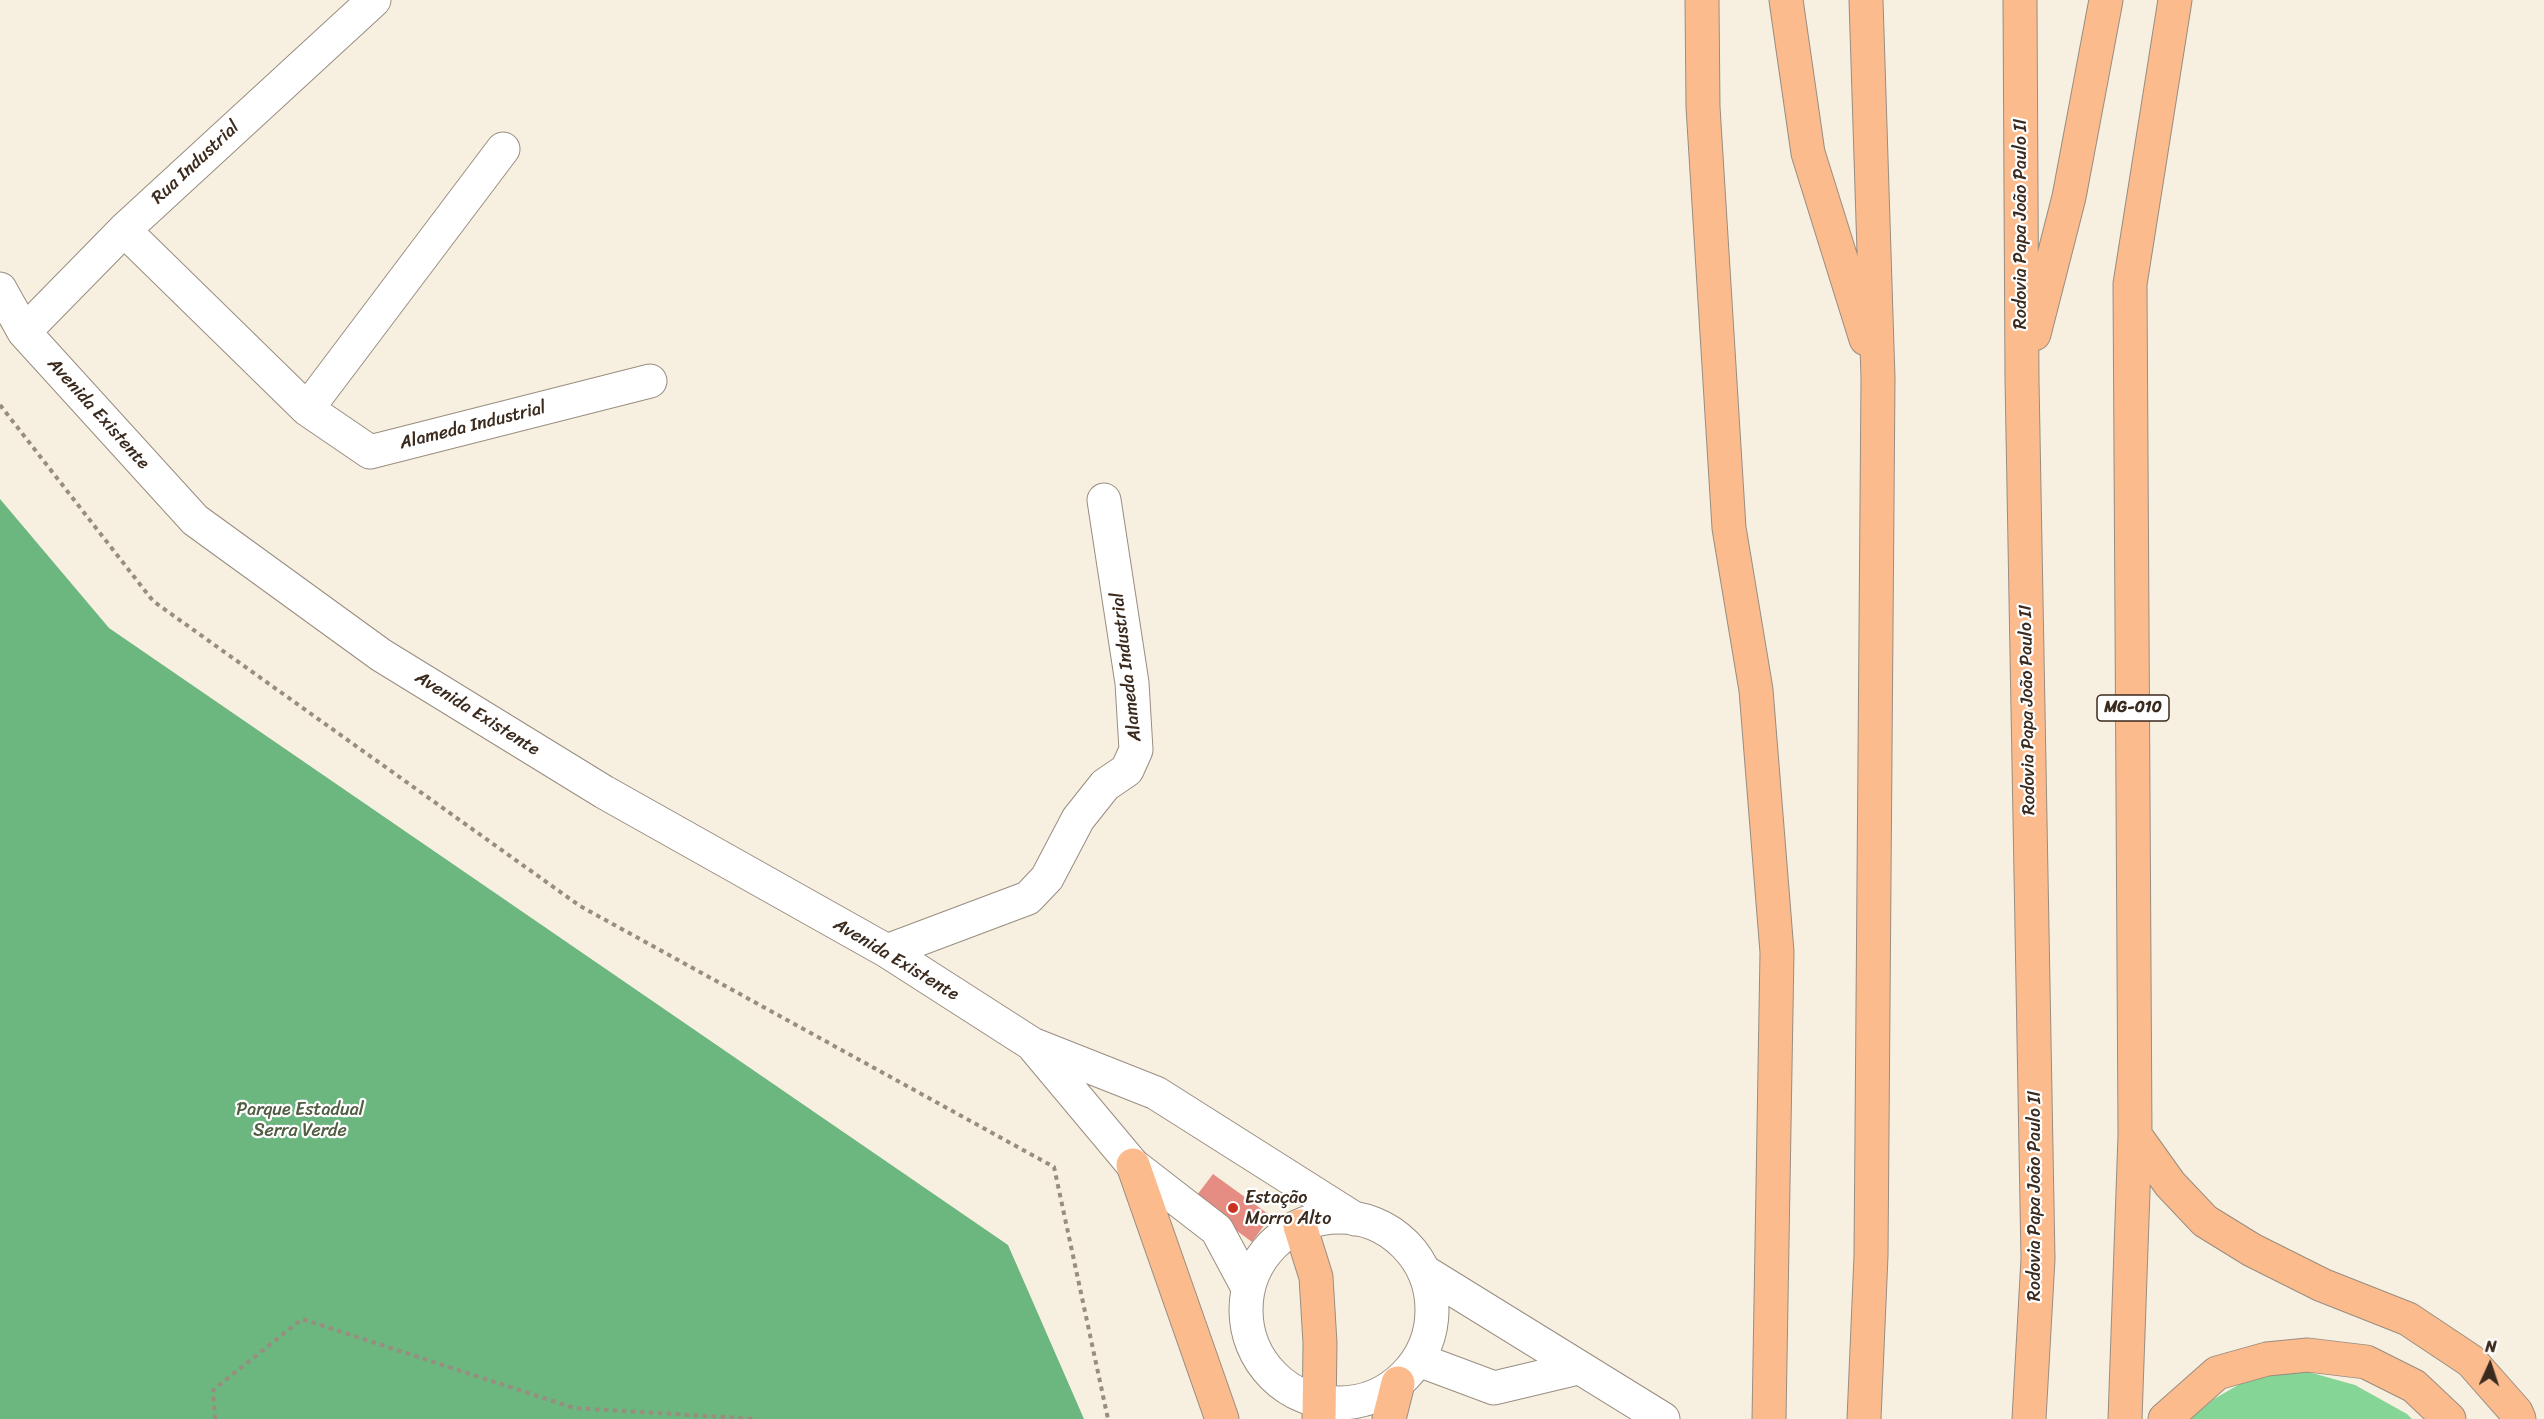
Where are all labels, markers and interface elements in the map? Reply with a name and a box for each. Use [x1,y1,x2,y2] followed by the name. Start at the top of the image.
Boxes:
[148,117,244,209] street label: Rua Industrial
[2010,119,2032,329] street label: Rodovia Papa João Paulo II
[42,354,154,474] street label: Avenida Existente
[398,397,548,455] street label: Alameda Industrial
[1107,591,1147,743] street label: Alameda Industrial
[2015,605,2041,815] street label: Rodovia Papa João Paulo II
[411,667,543,761] street label: Avenida Existente
[2097,695,2169,721] road number: MG-010
[829,914,963,1006] street label: Avenida Existente
[2024,1091,2046,1301] street label: Rodovia Papa João Paulo II
[236,1099,364,1142] park label: Parque Estadual Serra Verde
[1245,1187,1331,1230] place label: Estação Morro Alto
[1226,1201,1240,1215] marker: Estação Morro Alto
[2485,1332,2497,1361] text: N
[2460,1335,2520,1395] north arrow

